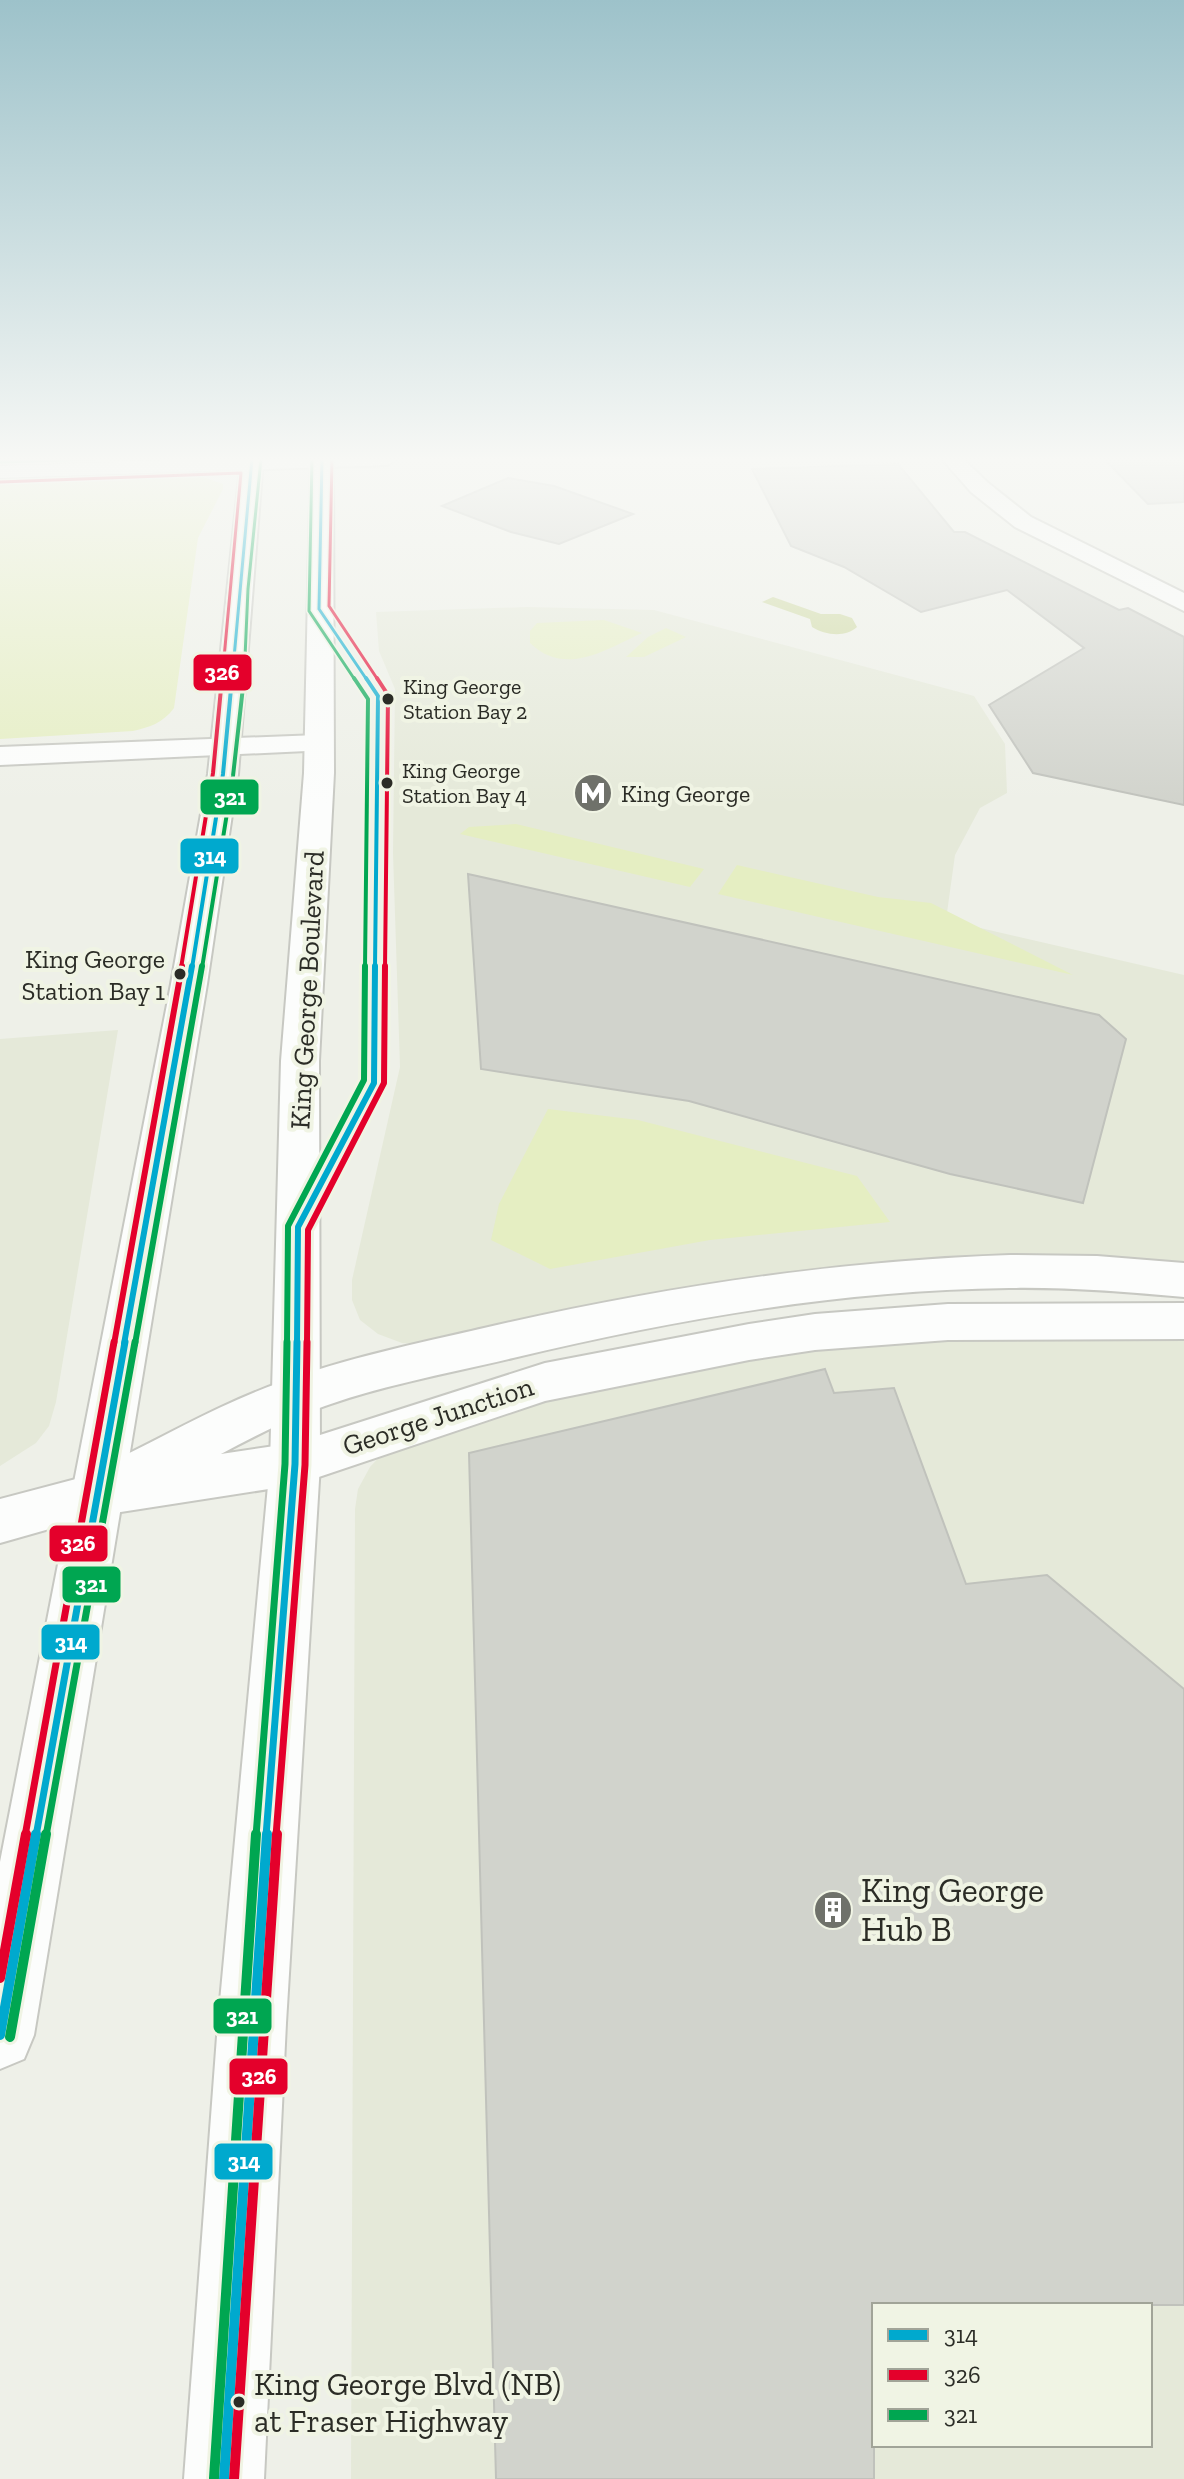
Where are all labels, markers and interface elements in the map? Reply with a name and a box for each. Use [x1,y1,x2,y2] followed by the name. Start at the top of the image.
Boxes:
[192,653,253,692] line badge: 326
[204,659,240,686] text: 326
[403,673,527,725] place label: King George Station Bay 2
[380,691,396,707] marker: King George Station Bay 2
[402,757,527,809] place label: King George Station Bay 4
[572,772,614,814] metro station icon: King George
[379,775,395,791] marker: King George Station Bay 4
[199,778,260,816] line badge: 321
[621,779,750,808] place label: King George
[214,784,246,811] text: 321
[179,837,240,875] line badge: 314
[193,843,227,870] text: 314
[283,850,331,1130] street label: King George Boulevard
[22,943,165,1007] place label: King George Station Bay 1
[172,966,188,982] marker: King George Station Bay 1
[339,1370,537,1462] street label: George Junction
[48,1524,109,1563] line badge: 326
[60,1530,96,1557] text: 326
[61,1565,122,1604] line badge: 321
[75,1571,107,1598] text: 321
[40,1623,101,1661] line badge: 314
[54,1629,88,1656] text: 314
[861,1870,1044,1950] place label: King George Hub B
[812,1889,854,1931] building icon: King George Hub B
[212,1997,273,2035] line badge: 321
[226,2003,258,2030] text: 321
[228,2057,289,2096] line badge: 326
[241,2063,277,2090] text: 326
[213,2142,274,2181] line badge: 314
[227,2148,261,2175] text: 314
[872,2303,1152,2447] legend
[944,2320,978,2349] text: 314
[944,2360,981,2389] text: 326
[254,2365,561,2440] place label: King George Blvd (NB) at Fraser Highway
[231,2394,247,2410] marker: King George Blvd (NB) at Fraser Highway
[944,2400,977,2429] text: 321

